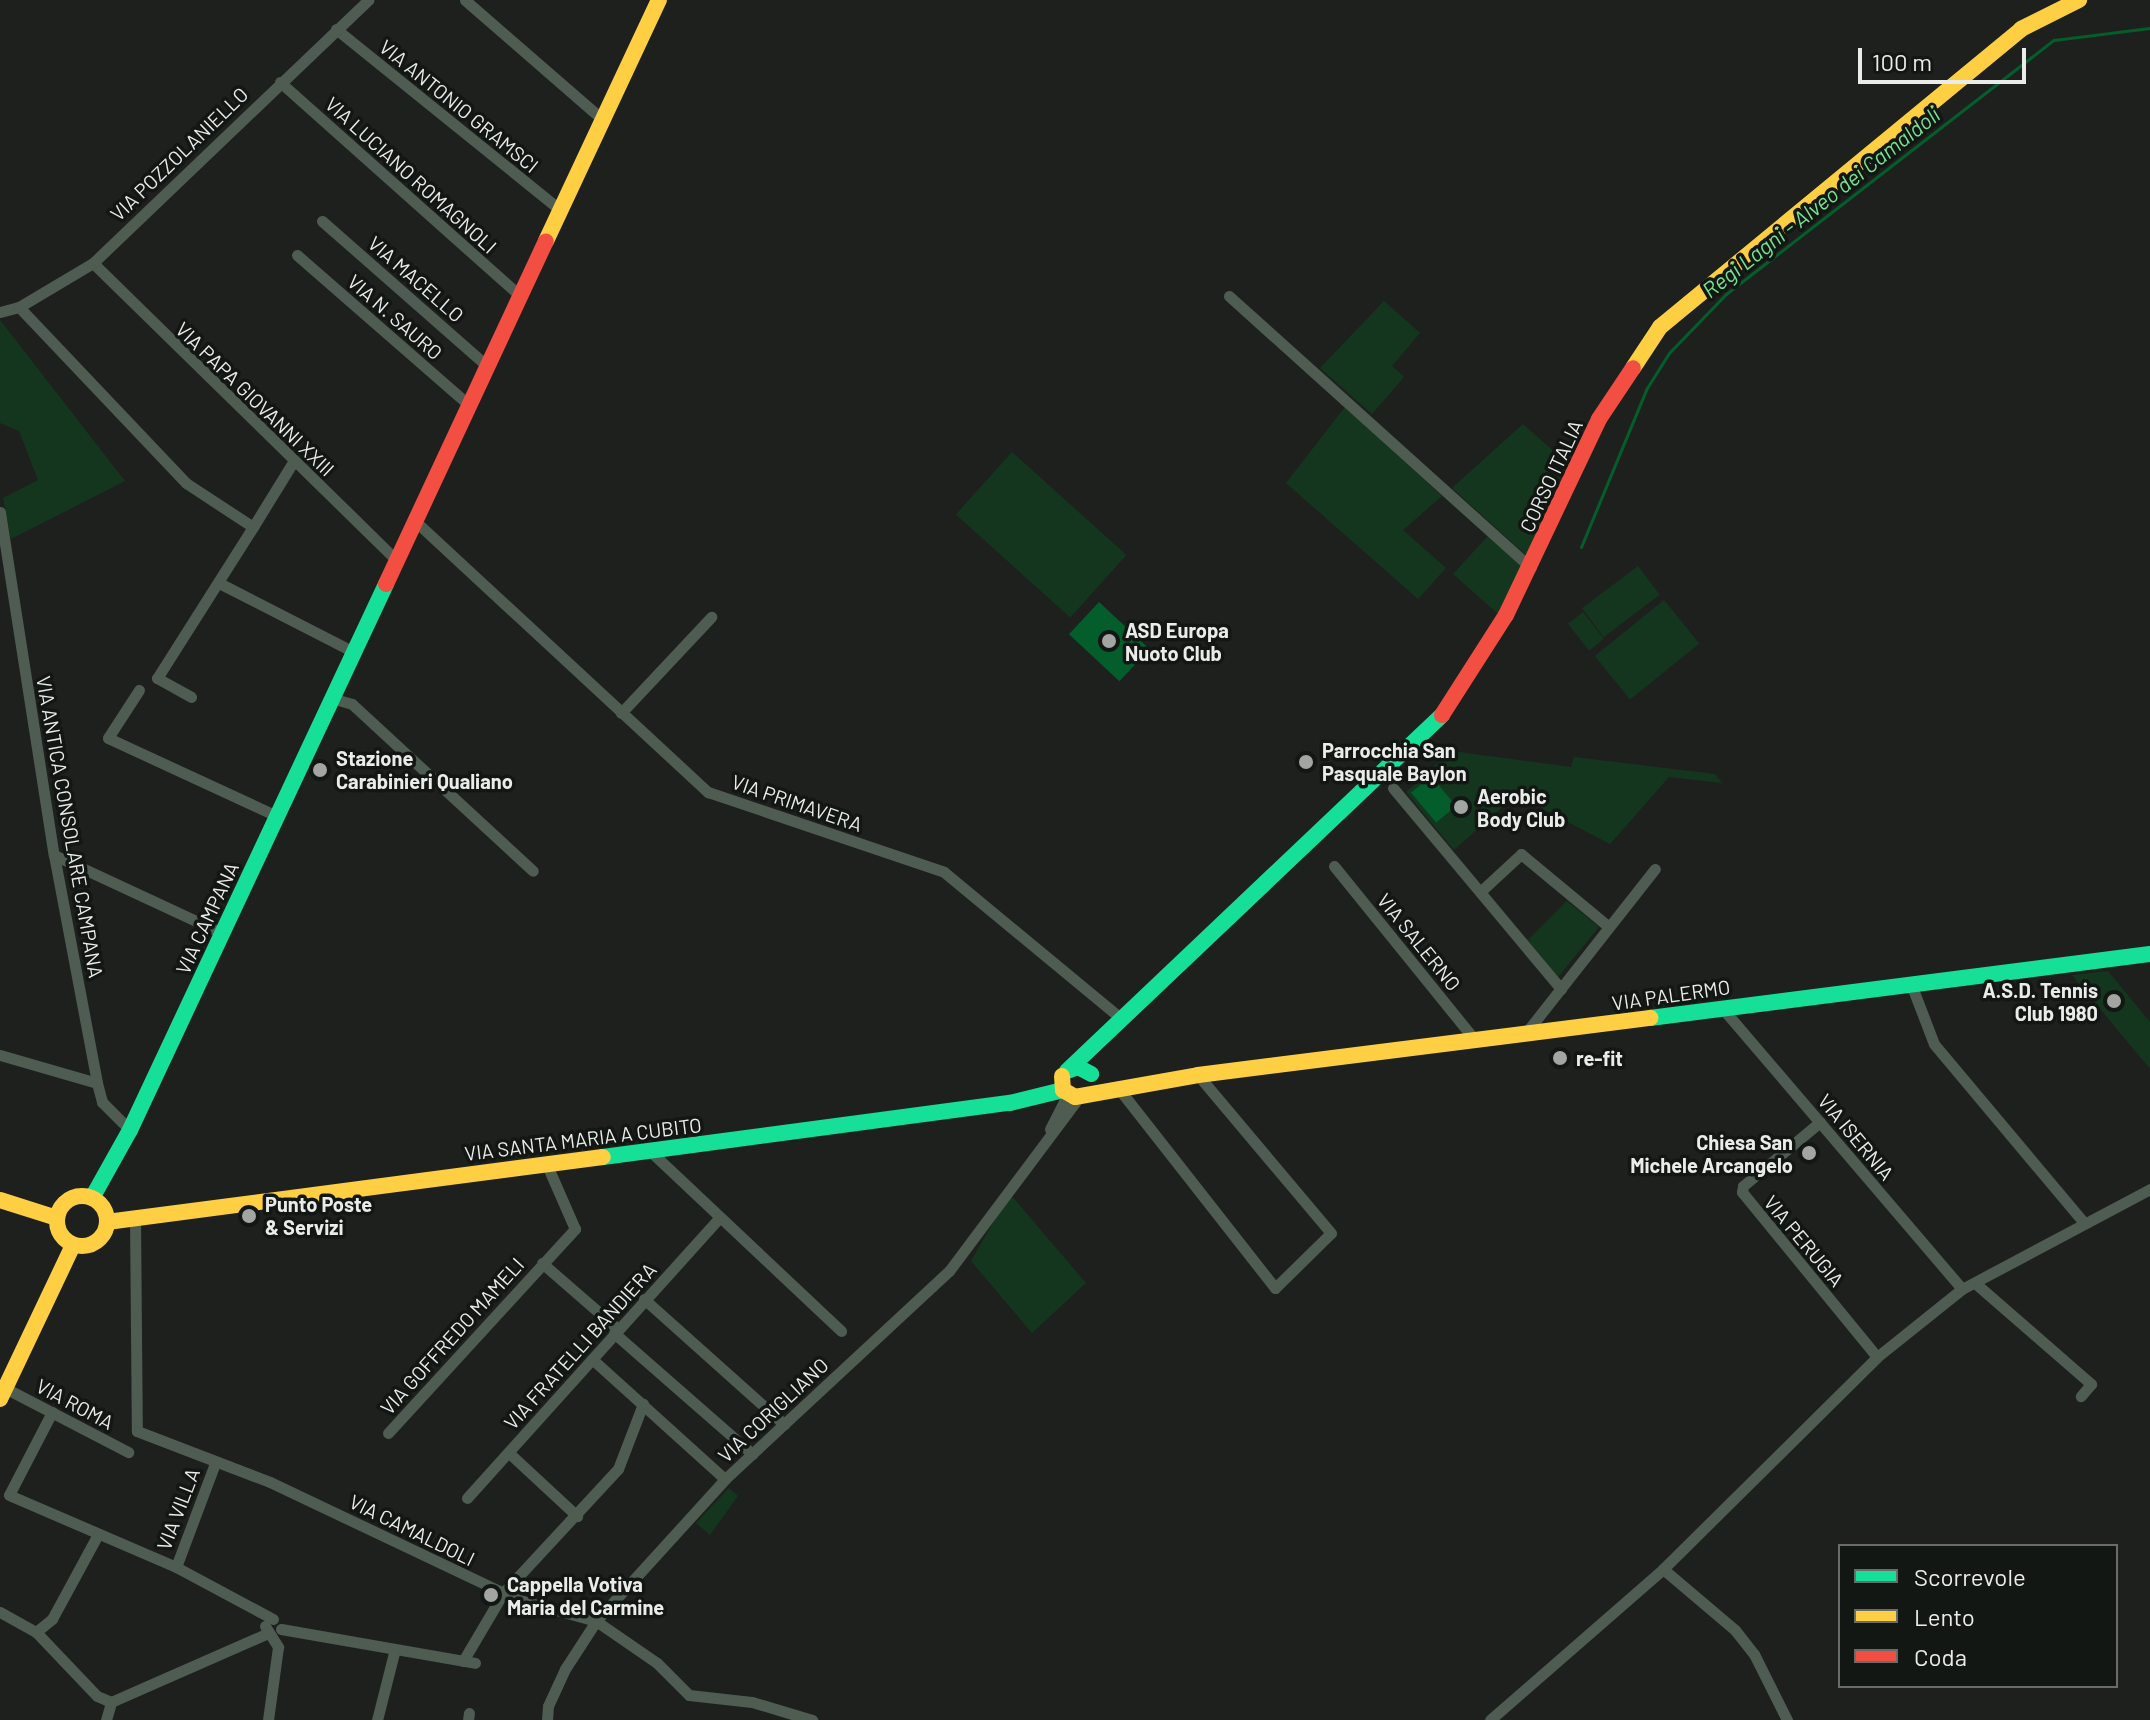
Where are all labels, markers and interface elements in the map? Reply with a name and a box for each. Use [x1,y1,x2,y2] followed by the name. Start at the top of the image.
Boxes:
[1862,32,2030,82] scale bar
[375,35,543,177] street label: VIA ANTONIO GRAMSCI
[1872,47,1932,76] text: 100 m
[105,82,253,226] street label: VIA POZZOLANIELLO
[320,92,502,258] street label: VIA LUCIANO ROMAGNOLI
[1697,101,1945,303] water label: Regi Lagni - Alveo dei Camaldoli
[363,231,469,327] street label: VIA MACELLO
[343,269,447,365] street label: VIA N. SAURO
[171,317,339,481] street label: VIA PAPA GIOVANNI XXIII
[1515,416,1587,536] street label: CORSO ITALIA
[1125,618,1229,665] place label: ASD Europa Nuoto Club
[1100,632,1118,650] marker: ASD Europa Nuoto Club
[32,674,108,980] street label: VIA ANTICA CONSOLARE CAMPANA
[1322,738,1467,785] place label: Parrocchia San Pasquale Baylon
[336,746,513,793] place label: Stazione Carabinieri Qualiano
[1297,753,1315,771] marker: Parrocchia San Pasquale Baylon
[311,761,329,779] marker: Stazione Carabinieri Qualiano
[729,769,865,837] street label: VIA PRIMAVERA
[1477,784,1565,831] place label: Aerobic Body Club
[1452,798,1470,816] marker: Aerobic Body Club
[171,858,243,978] street label: VIA CAMPANA
[1372,888,1466,996] street label: VIA SALERNO
[1610,975,1732,1015] street label: VIA PALERMO
[1982,978,2098,1025] place label: A.S.D. Tennis Club 1980
[2105,992,2123,1010] marker: A.S.D. Tennis Club 1980
[1576,1046,1623,1070] place label: re-fit
[1551,1049,1569,1067] marker: re-fit
[1813,1089,1899,1185] street label: VIA ISERNIA
[463,1113,703,1165] street label: VIA SANTA MARIA A CUBITO
[1630,1130,1793,1177] place label: Chiesa San Michele Arcangelo
[1800,1144,1818,1162] marker: Chiesa San Michele Arcangelo
[1759,1191,1849,1291] street label: VIA PERUGIA
[265,1192,372,1239] place label: Punto Poste & Servizi
[240,1207,258,1225] marker: Punto Poste & Servizi
[375,1253,529,1419] street label: VIA GOFFREDO MAMELI
[499,1258,661,1434] street label: VIA FRATELLI BANDIERA
[713,1353,833,1467] street label: VIA CORIGLIANO
[32,1374,118,1434] street label: VIA ROMA
[151,1465,205,1553] street label: VIA VILLA
[345,1489,479,1571] street label: VIA CAMALDOLI
[1838,1544,2118,1688] legend
[1914,1562,2026,1591] text: Scorrevole
[507,1572,664,1619] place label: Cappella Votiva Maria del Carmine
[482,1586,500,1604] marker: Cappella Votiva Maria del Carmine
[1914,1602,1975,1631] text: Lento
[1914,1642,1967,1671] text: Coda

